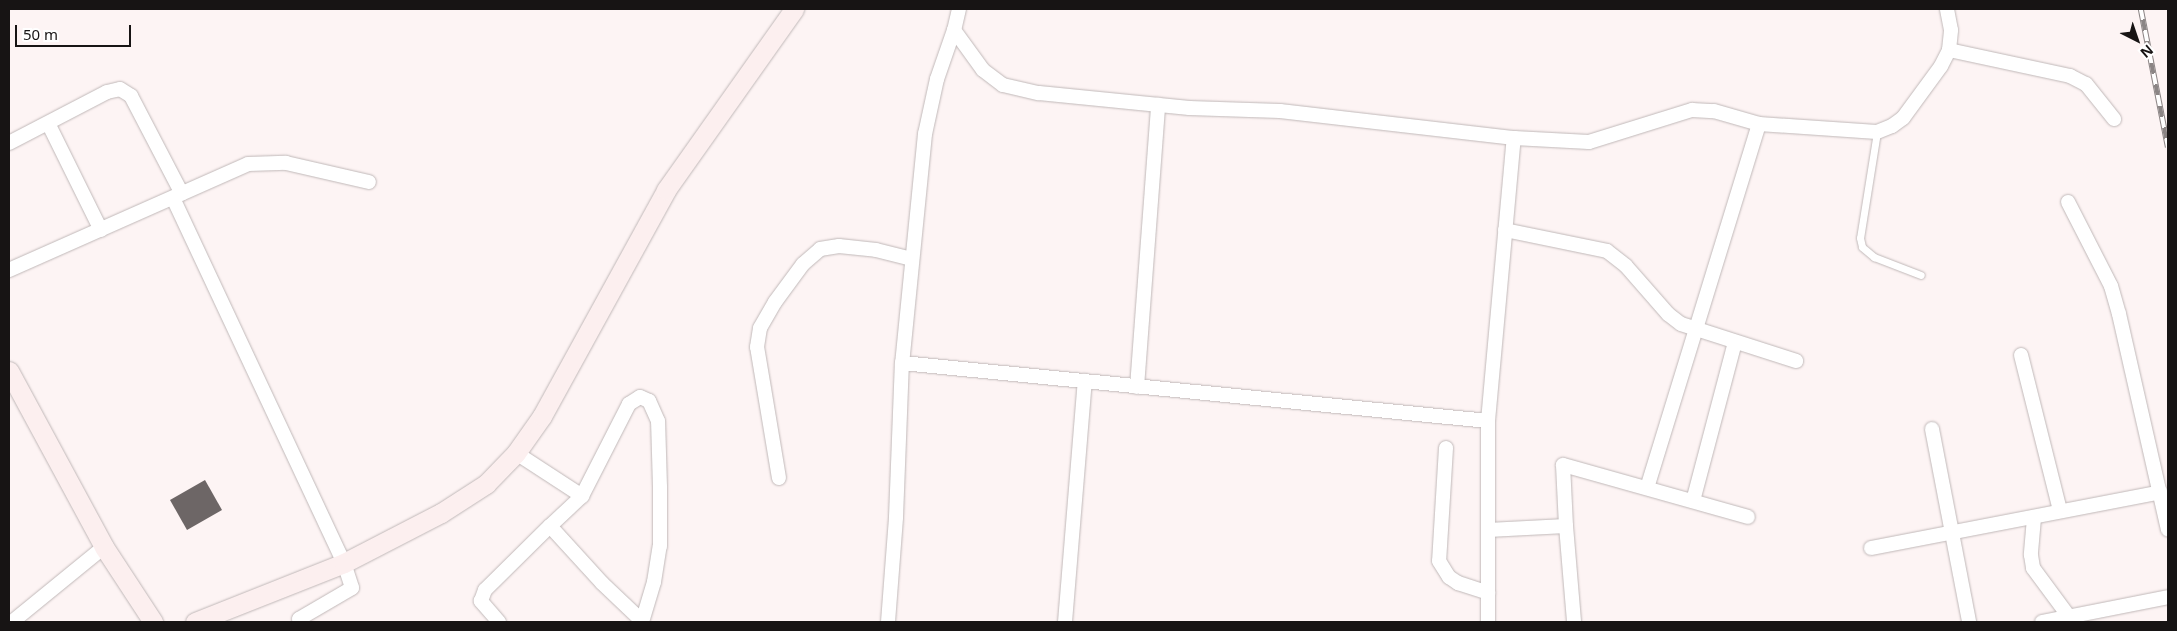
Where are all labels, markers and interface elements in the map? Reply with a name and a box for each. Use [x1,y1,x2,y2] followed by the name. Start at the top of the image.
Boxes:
[18,15,134,47] scale bar
[2112,15,2162,65] north arrow
[23,24,58,44] text: 50 m
[2137,41,2158,63] text: N

